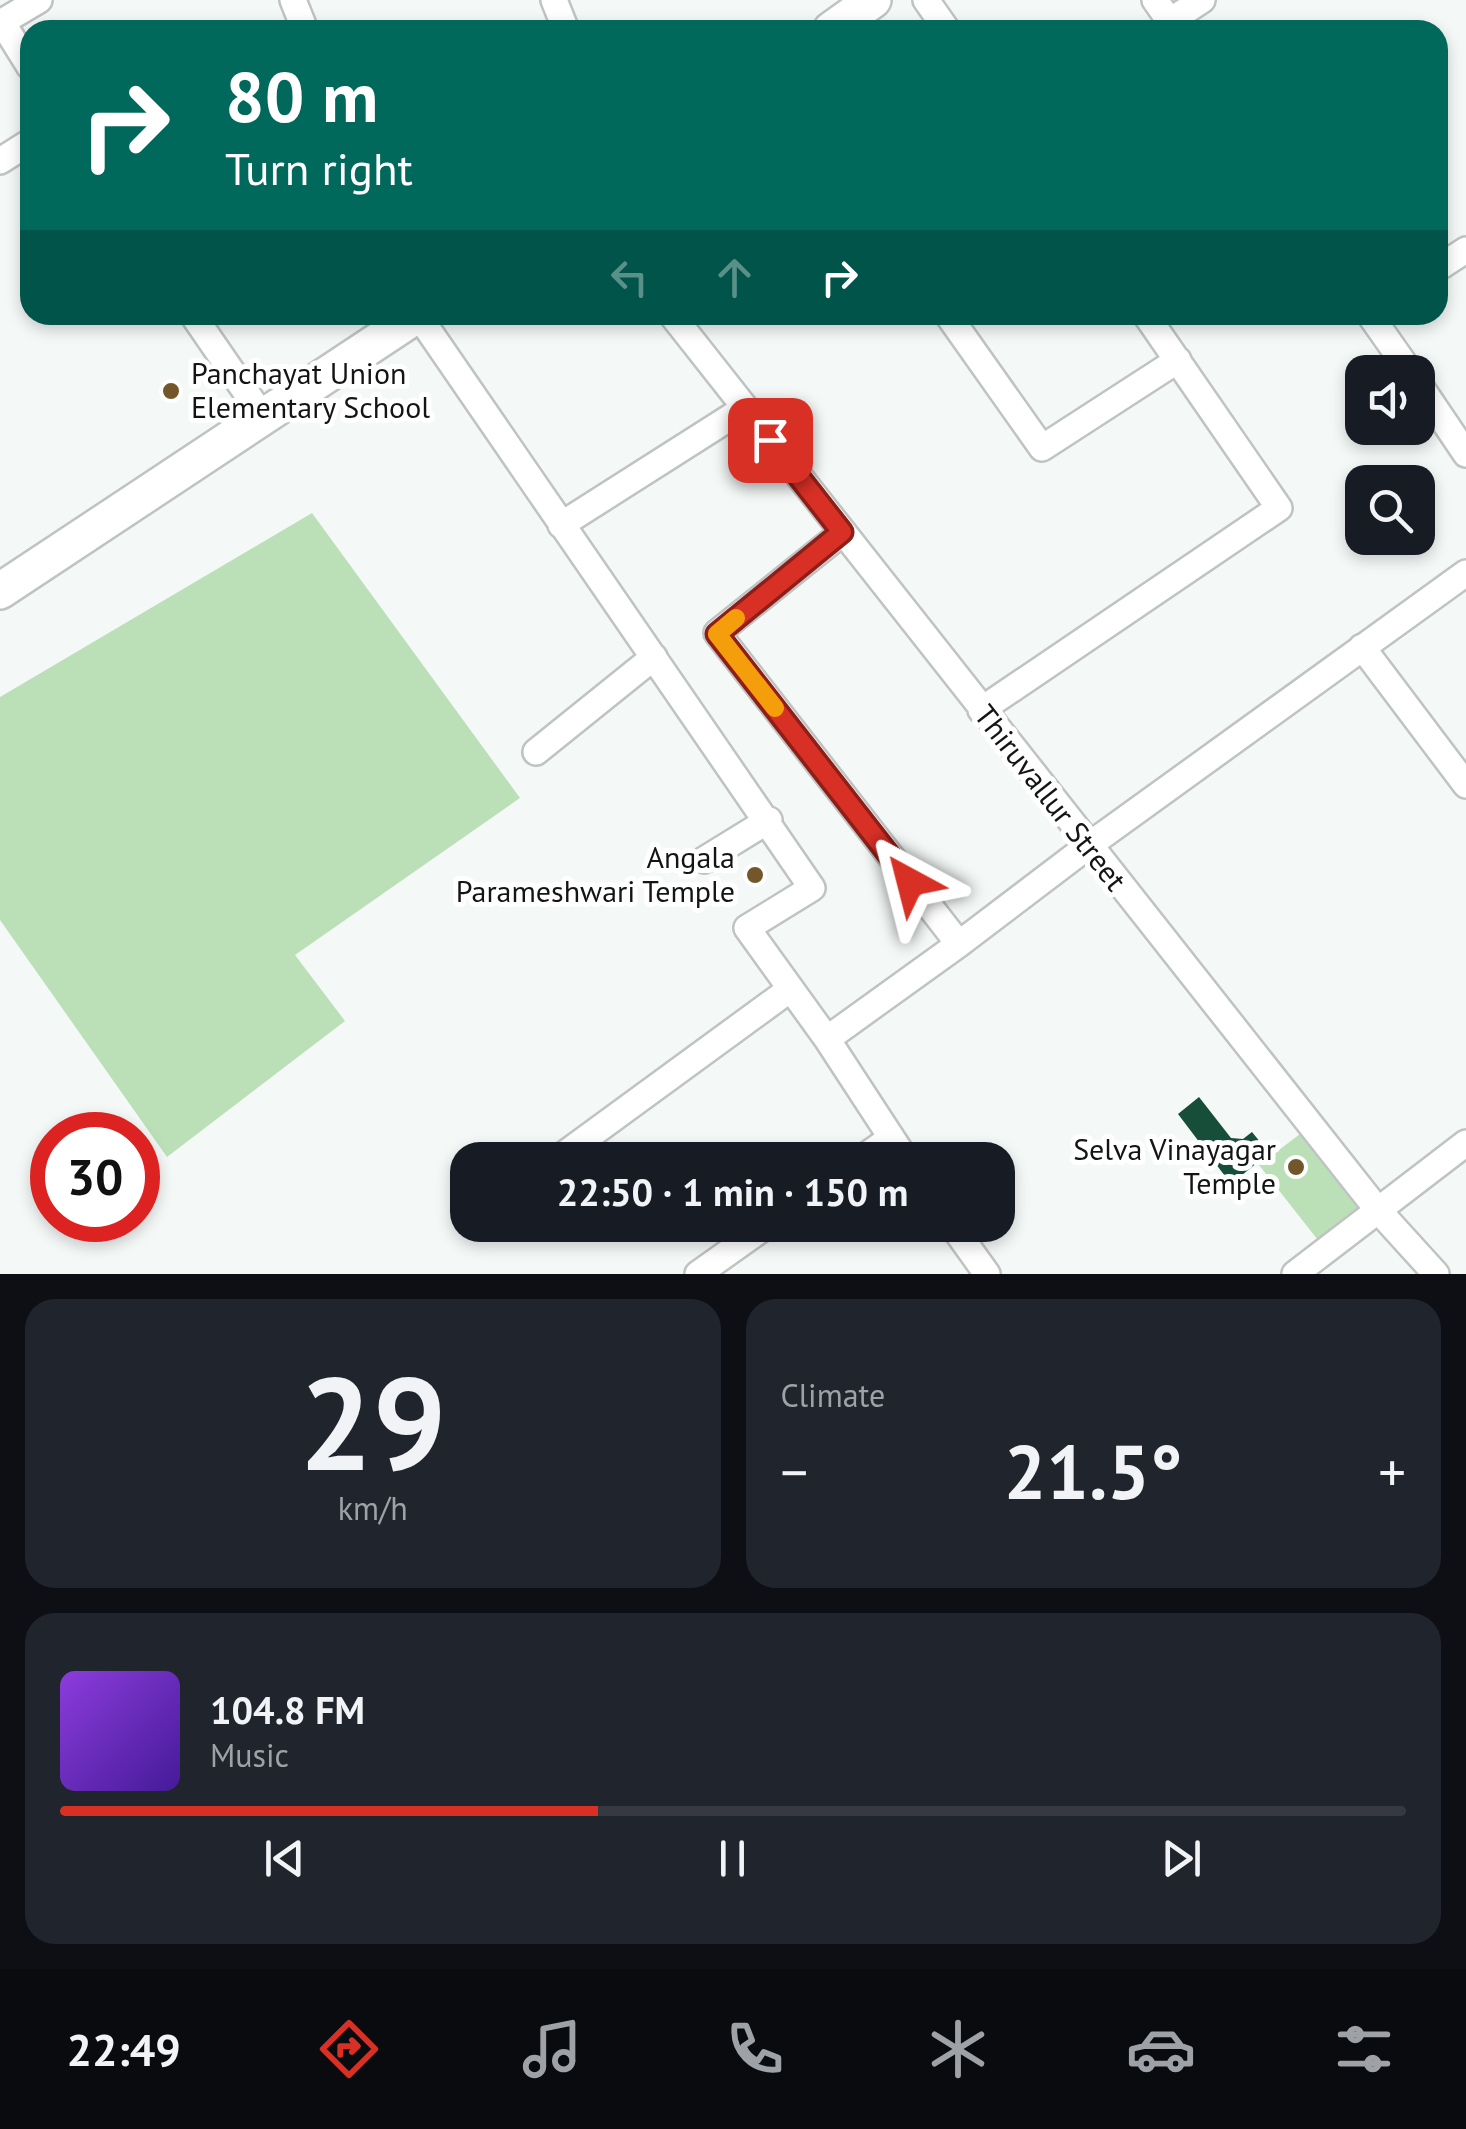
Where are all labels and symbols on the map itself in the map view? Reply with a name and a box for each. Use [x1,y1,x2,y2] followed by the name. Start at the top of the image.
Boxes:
[191,353,430,426] place label: Panchayat Union Elementary School
[160,380,182,402] marker: Panchayat Union Elementary School
[728,398,813,483] pin
[966,696,1136,898] street label: Thiruvallur Street
[858,830,962,934] position arrow
[456,837,735,910] place label: Angala Parameshwari Temple
[744,864,766,886] marker: Angala Parameshwari Temple
[30,1112,160,1242] speed limit sign: 30
[1073,1129,1276,1202] place label: Selva Vinayagar Temple
[1285,1156,1307,1178] marker: Selva Vinayagar Temple

